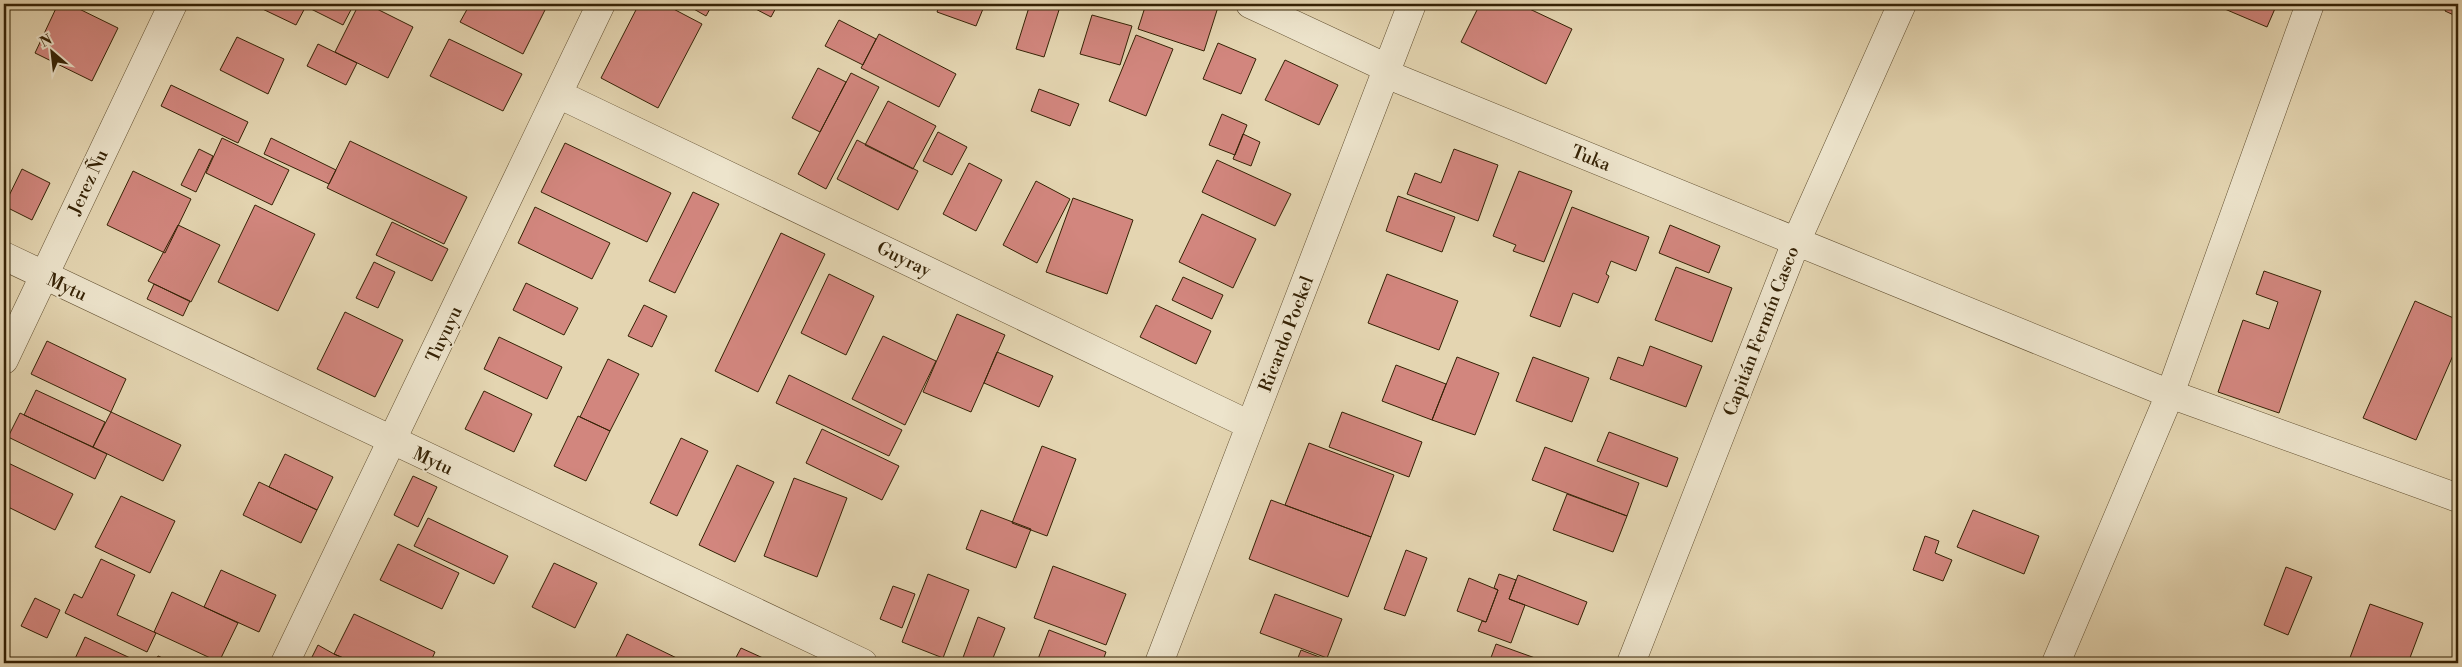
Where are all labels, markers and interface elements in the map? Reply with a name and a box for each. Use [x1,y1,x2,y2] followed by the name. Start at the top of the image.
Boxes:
[28,28,78,78] north arrow
[37,31,55,52] text: N
[1568,140,1615,177] street label: Tuka
[62,145,114,219] street label: Jerez Ñu
[873,236,935,283] street label: Guyray
[1718,243,1805,419] street label: Capitán Fermín Casco
[43,268,91,307] street label: Mytu
[1254,272,1319,395] street label: Ricardo Pockel
[421,302,468,366] street label: Tuyuyu
[409,442,457,481] street label: Mytu

